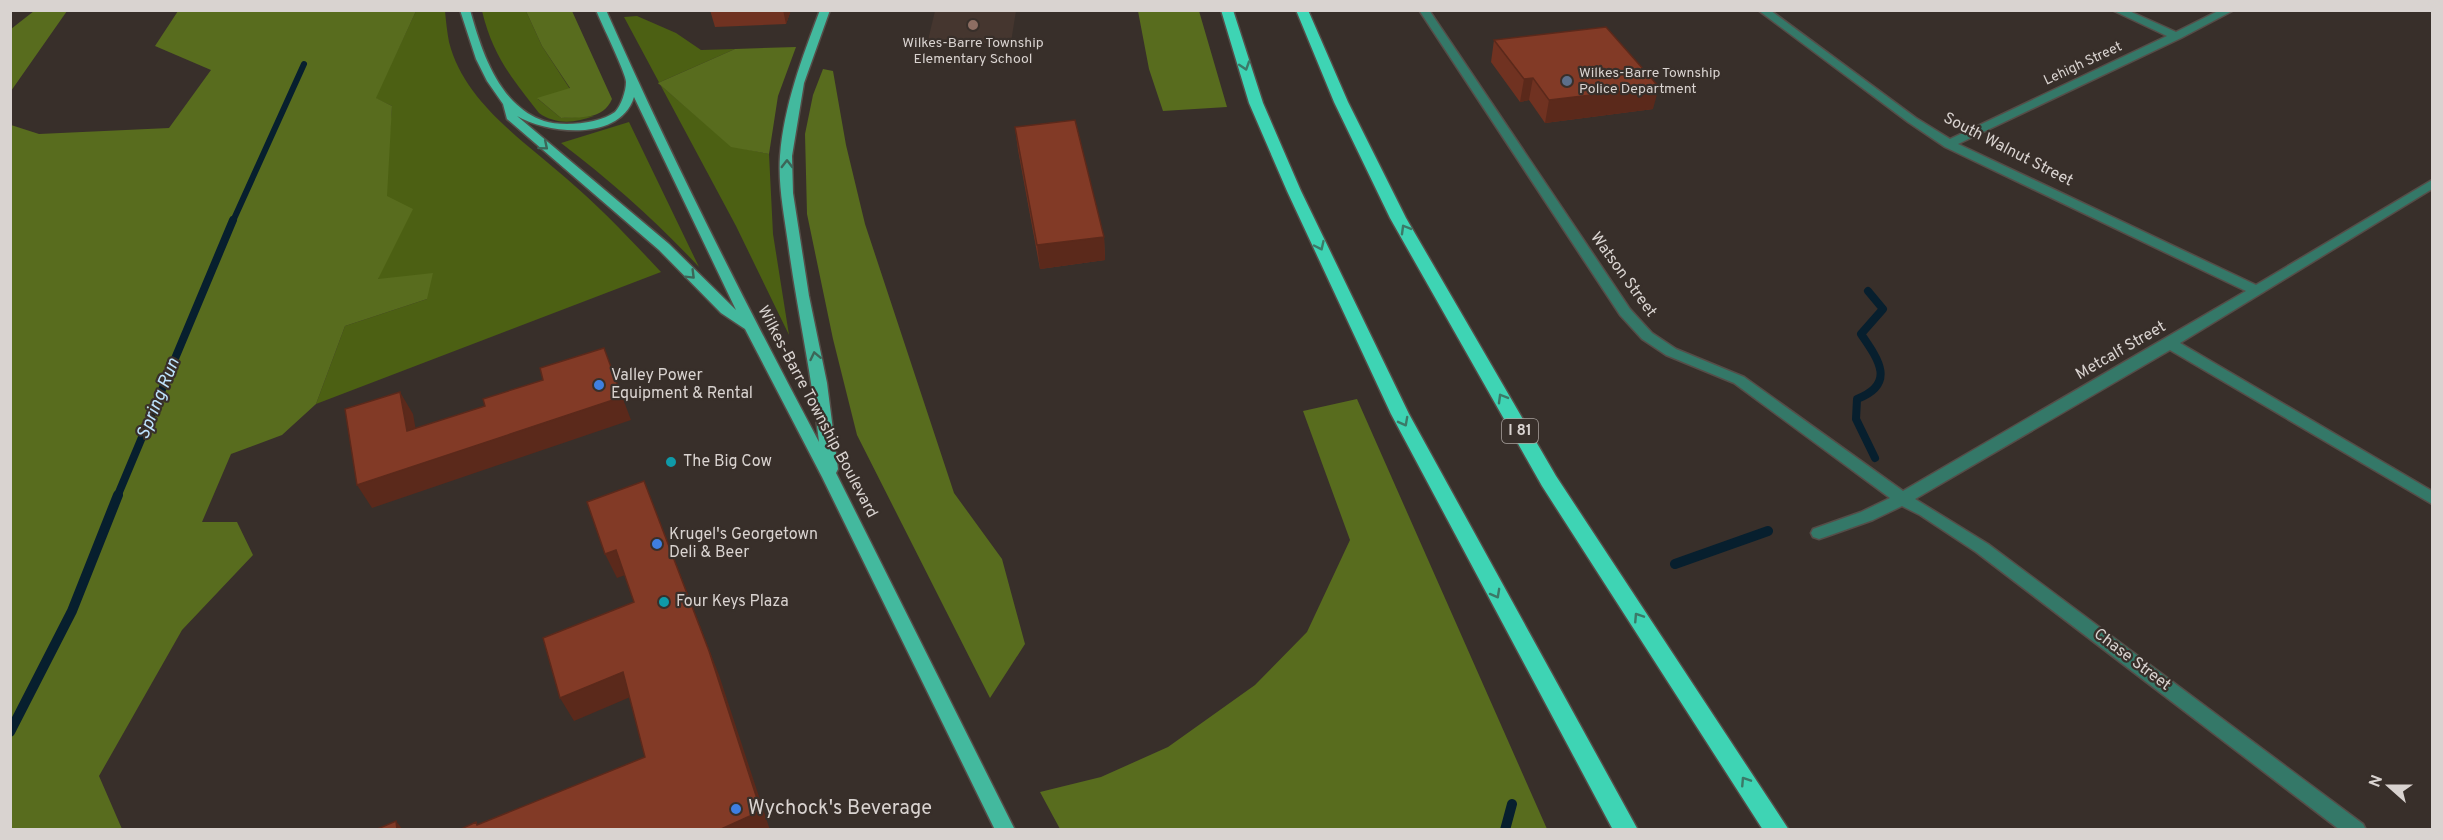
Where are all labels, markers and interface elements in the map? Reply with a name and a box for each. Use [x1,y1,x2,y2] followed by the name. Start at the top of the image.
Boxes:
[966,18,980,32] marker: Wilkes-Barre Township Elementary School
[902,35,1044,68] place label: Wilkes-Barre Township Elementary School
[2041,38,2125,90] street label: Lehigh Street
[1237,60,1250,71] one-way arrow
[1579,65,1720,98] place label: Wilkes-Barre Township Police Department
[1560,74,1574,88] marker: Wilkes-Barre Township Police Department
[1940,109,2076,191] street label: South Walnut Street
[537,139,548,150] one-way arrow
[781,159,793,168] one-way arrow
[1400,225,1412,235] one-way arrow
[1585,229,1661,321] street label: Watson Street
[1312,239,1324,250] one-way arrow
[683,267,694,278] one-way arrow
[752,302,882,522] street label: Wilkes-Barre Township Boulevard
[2072,317,2170,385] street label: Metcalf Street
[809,352,822,362] one-way arrow
[132,355,186,443] water label: Spring Run
[611,366,753,404] place label: Valley Power Equipment & Rental
[592,378,606,392] marker: Valley Power Equipment & Rental
[1497,394,1509,405] one-way arrow
[1397,416,1408,426] one-way arrow
[1502,419,1538,443] road number: I 81
[683,452,772,472] place label: The Big Cow
[664,455,678,469] marker: The Big Cow
[669,525,818,563] place label: Krugel's Georgetown Deli & Beer
[650,537,664,551] marker: Krugel's Georgetown Deli & Beer
[1489,587,1500,598] one-way arrow
[676,592,789,612] place label: Four Keys Plaza
[657,595,671,609] marker: Four Keys Plaza
[1634,613,1645,624] one-way arrow
[2089,624,2175,696] street label: Chase Street
[2359,756,2419,816] north arrow
[2365,772,2388,790] text: N
[1741,776,1752,787] one-way arrow
[748,796,932,822] place label: Wychock's Beverage
[729,802,743,816] marker: Wychock's Beverage

